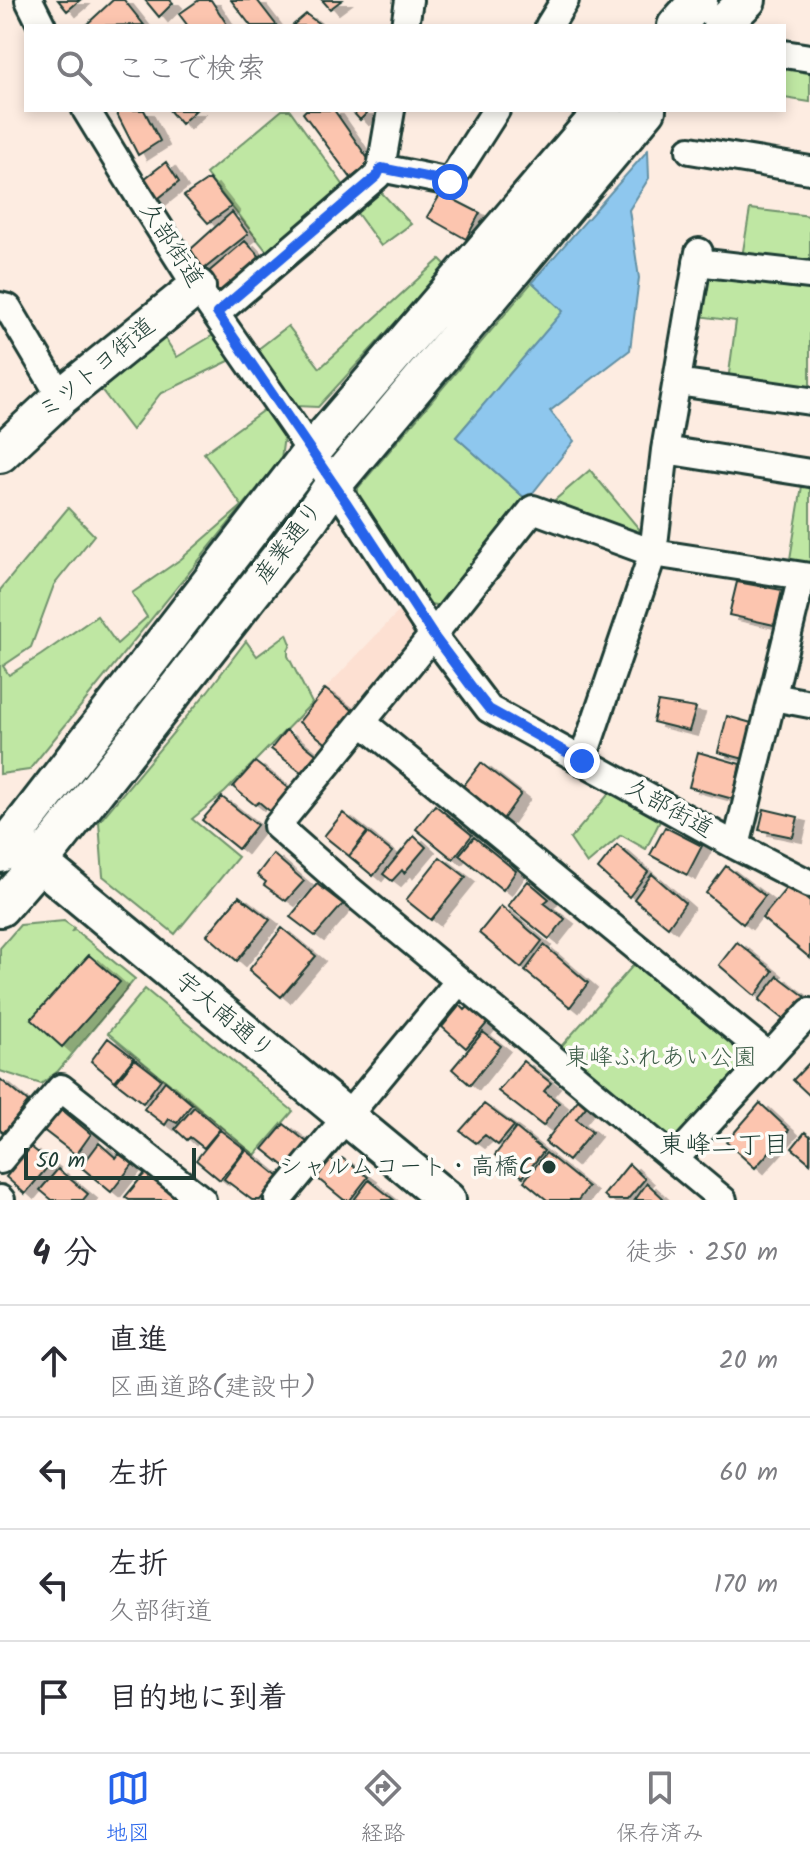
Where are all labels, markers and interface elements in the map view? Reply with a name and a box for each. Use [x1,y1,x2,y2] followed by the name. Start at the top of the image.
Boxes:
[24,24,786,112] search box
[52,46,96,90] icon: search
[116,46,266,94] text: ここで検索
[432,164,468,200] route start
[129,194,213,296] street label: 久部街道
[29,308,165,430] street label: ミツトヨ街道
[245,493,333,593] street label: 産業通り
[564,743,600,779] route end
[618,769,720,849] street label: 久部街道
[166,962,282,1070] street label: 宇大南通り
[565,1039,757,1078] park label: 東峰ふれあい公園
[659,1125,789,1167] district label: 東峰二丁目
[24,1144,196,1180] scale bar
[36,1144,85,1179] text: 50 m
[279,1148,533,1187] place label: シャルムコート・高橋C
[540,1158,558,1176] marker: シャルムコート・高橋C
[32,1227,98,1281] text: 4 分
[626,1232,778,1274] text: 徒歩 · 250 m
[108,1317,168,1365] text: 直進
[32,1339,76,1383] icon: ahead
[719,1340,778,1382] text: 20 m
[108,1367,316,1409] text: 区画道路(建設中)
[32,1451,76,1495] icon: left
[108,1451,168,1499] text: 左折
[719,1452,778,1494] text: 60 m
[108,1541,168,1589] text: 左折
[32,1563,76,1607] icon: left
[714,1564,778,1606] text: 170 m
[108,1591,212,1633] text: 久部街道
[32,1675,76,1719] icon: arrive
[108,1675,288,1723] text: 目的地に到着
[106,1766,150,1852] tab: 地図
[361,1766,405,1852] tab: 経路
[616,1766,704,1852] tab: 保存済み

